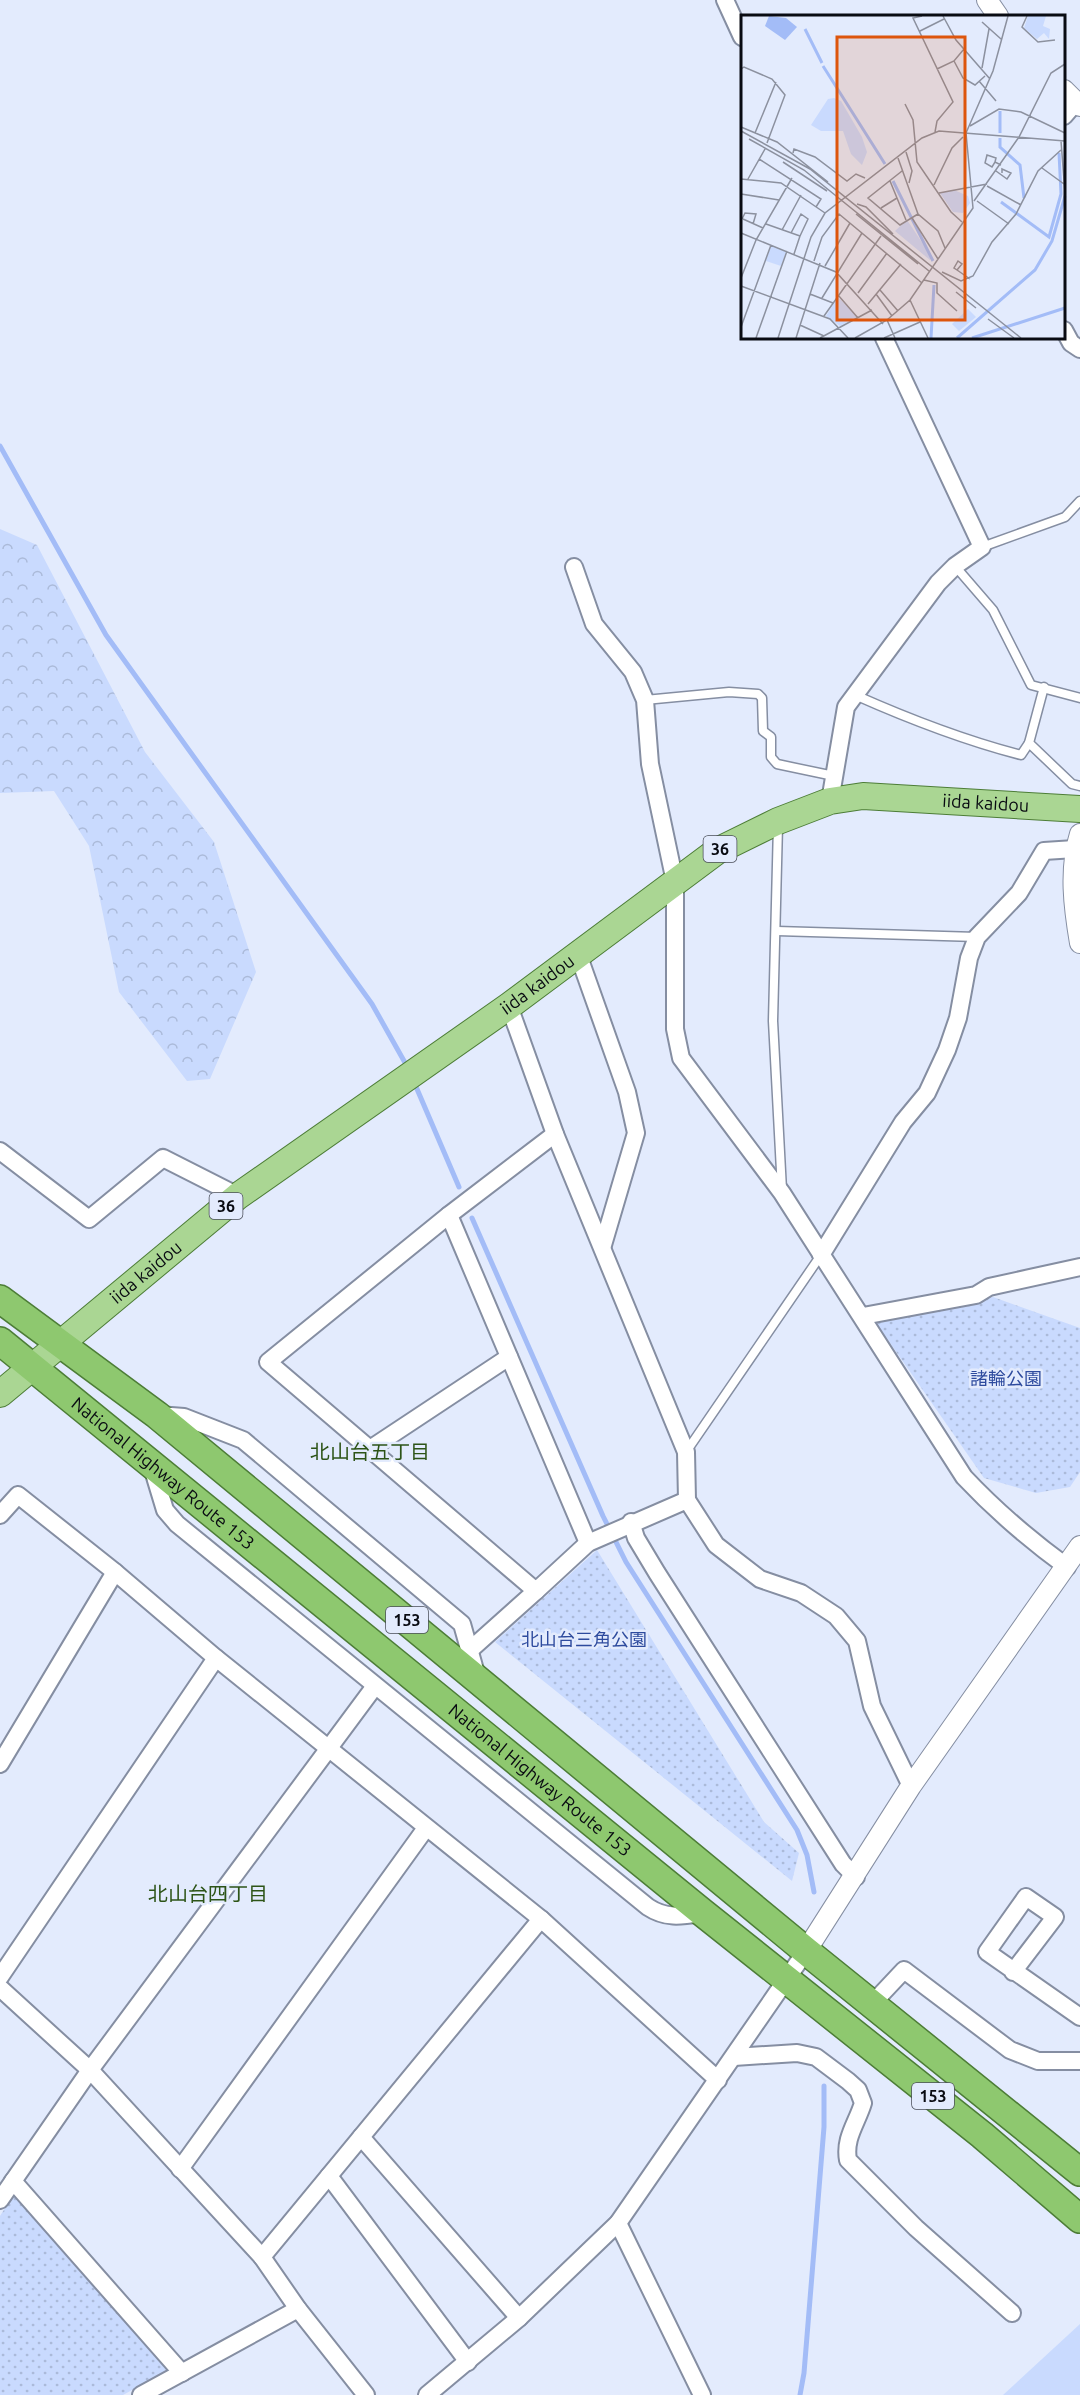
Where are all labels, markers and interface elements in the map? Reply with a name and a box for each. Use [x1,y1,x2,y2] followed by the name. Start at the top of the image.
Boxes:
[741,15,1065,339] inset map
[942,790,1030,815] street label: iida kaidou
[704,836,736,862] road number: 36
[496,950,578,1018] street label: iida kaidou
[210,1193,242,1219] road number: 36
[106,1236,185,1307] street label: iida kaidou
[970,1368,1042,1388] park label: 諸輪公園
[68,1393,259,1553] street label: National Highway Route 153
[310,1440,430,1463] district label: 北山台五丁目
[386,1607,428,1633] road number: 153
[521,1629,647,1649] park label: 北山台三角公園
[445,1699,636,1860] street label: National Highway Route 153
[148,1882,268,1905] district label: 北山台四丁目
[912,2083,954,2109] road number: 153

